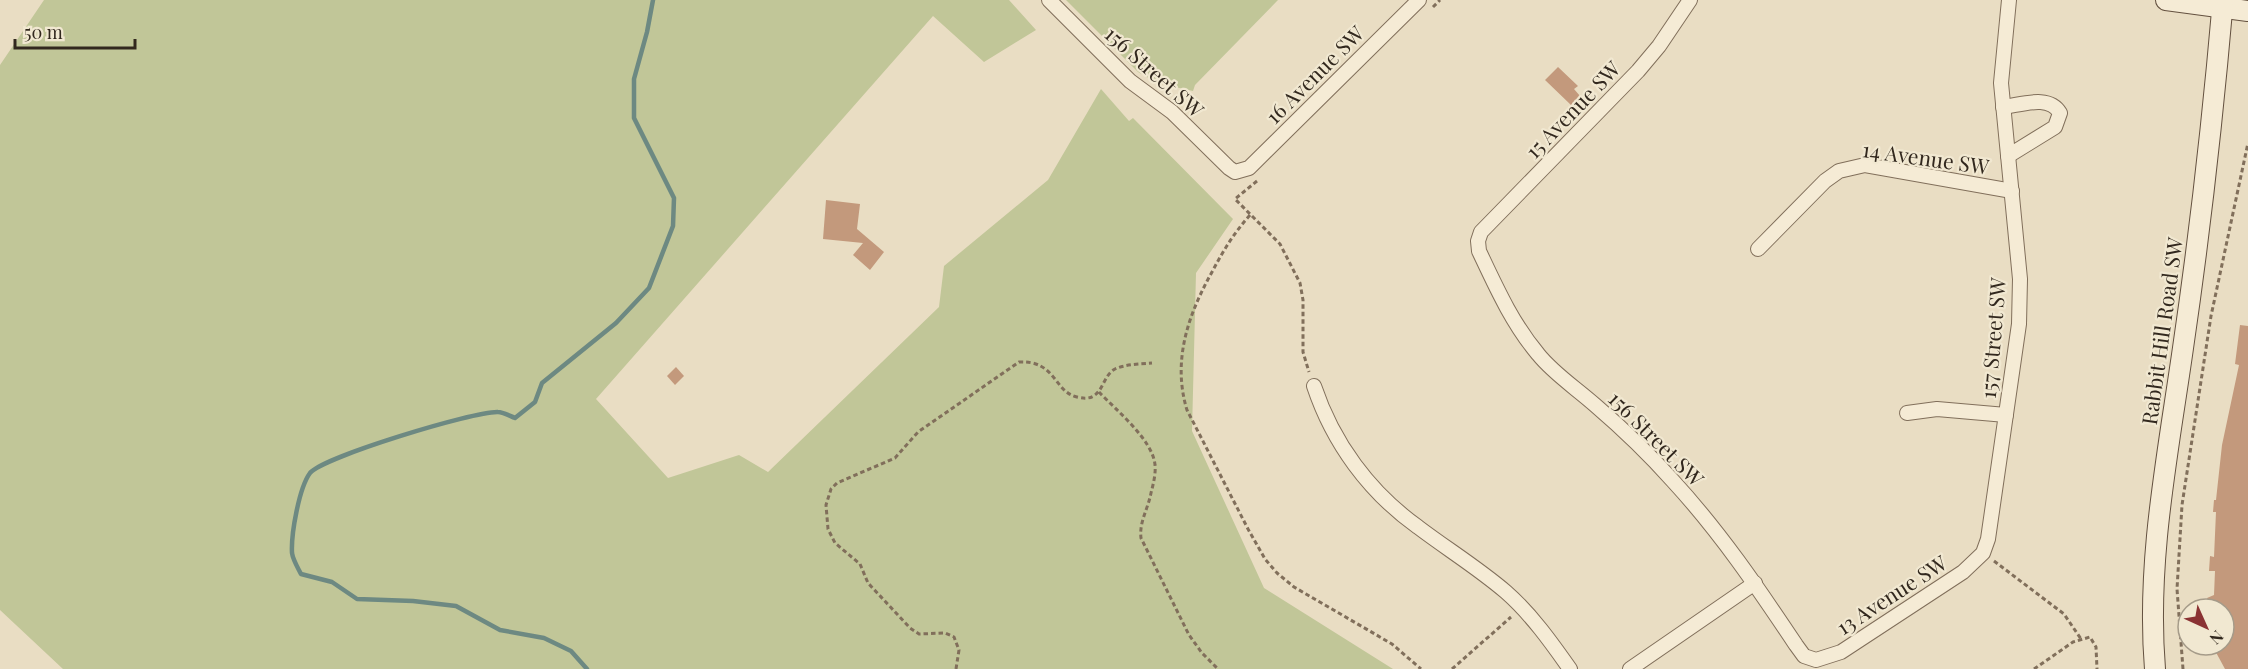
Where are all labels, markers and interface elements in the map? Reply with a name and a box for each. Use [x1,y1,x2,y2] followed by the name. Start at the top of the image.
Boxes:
[15,12,135,50] scale bar
[1259,18,1370,129] street label: 16 Avenue SW
[1100,19,1211,124] street label: 156 Street SW
[24,20,63,44] text: 50 m
[1518,53,1626,164] street label: 15 Avenue SW
[1861,134,1992,180] street label: 14 Avenue SW
[2134,235,2188,426] street label: Rabbit Hill Road SW
[1973,275,2011,400] street label: 157 Street SW
[1603,384,1711,492] street label: 156 Street SW
[1830,547,1952,640] street label: 13 Avenue SW
[2176,597,2236,657] north arrow
[2205,626,2228,650] text: N

